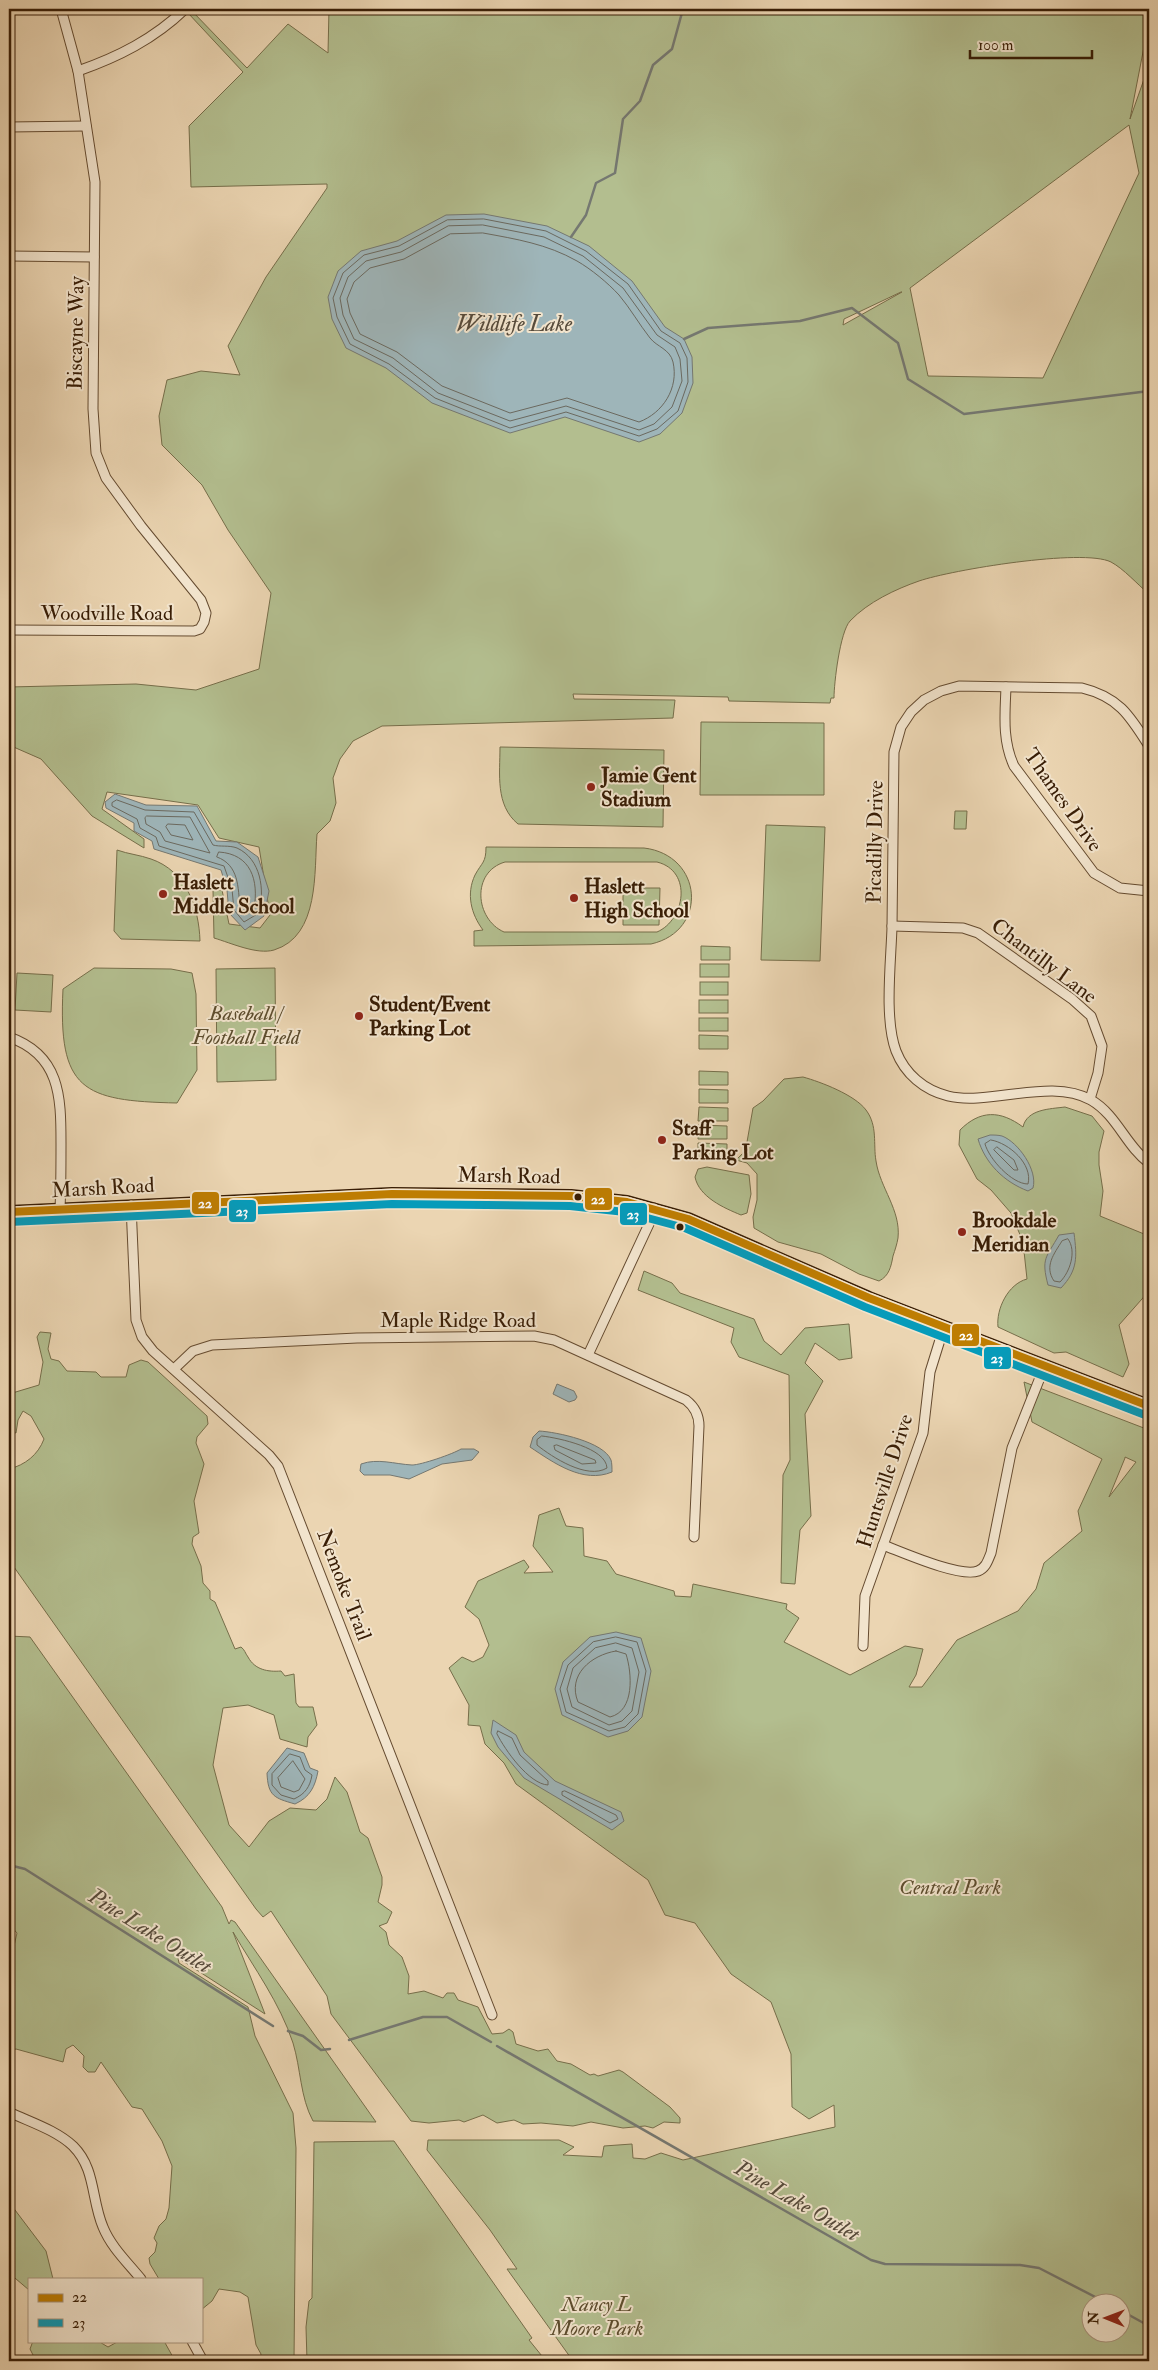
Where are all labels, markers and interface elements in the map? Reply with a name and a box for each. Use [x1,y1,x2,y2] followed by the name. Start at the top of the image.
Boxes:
[970,28,1093,60] scale bar
[978,36,1014,55] text: 100 m
[62,275,91,390] street label: Biscayne Way
[456,310,573,338] water label: Wildlife Lake
[40,600,174,627] street label: Woodville Road
[1018,743,1109,857] street label: Thames Drive
[600,762,697,813] place label: Jamie Gent Stadium
[860,780,890,904] street label: Picadilly Drive
[585,781,597,793] marker: Jamie Gent Stadium
[172,869,295,920] place label: Haslett Middle School
[584,873,690,924] place label: Haslett High School
[157,888,169,900] marker: Haslett Middle School
[568,892,580,904] marker: Haslett High School
[986,912,1103,1010] street label: Chantilly Lane
[369,991,490,1042] place label: Student/Event Parking Lot
[191,1000,301,1051] park label: Baseball / Football Field
[353,1010,365,1022] marker: Student/Event Parking Lot
[672,1115,774,1166] place label: Staff Parking Lot
[656,1134,668,1146] marker: Staff Parking Lot
[457,1162,561,1190] street label: Marsh Road
[51,1172,156,1204] street label: Marsh Road
[584,1187,613,1211] line badge: 22
[191,1191,220,1215] line badge: 22
[591,1191,605,1208] text: 22
[573,1192,583,1202] unlabelled marker
[198,1195,212,1212] text: 22
[228,1199,257,1223] line badge: 23
[619,1202,648,1226] line badge: 23
[236,1203,248,1220] text: 23
[627,1206,639,1223] text: 23
[971,1207,1057,1258] place label: Brookdale Meridian
[675,1222,685,1232] unlabelled marker
[956,1226,968,1238] marker: Brookdale Meridian
[380,1307,537,1334] street label: Maple Ridge Road
[951,1323,980,1347] line badge: 22
[959,1327,973,1344] text: 22
[983,1346,1012,1370] line badge: 23
[991,1350,1003,1367] text: 23
[851,1410,919,1551] street label: Huntsville Drive
[310,1526,378,1645] street label: Nemoke Trail
[899,1874,1001,1901] park label: Central Park
[82,1882,218,1981] water label: Pine Lake Outlet
[729,2153,866,2249] water label: Pine Lake Outlet
[28,2278,202,2342] legend
[72,2288,88,2307] text: 22
[549,2291,643,2342] park label: Nancy L Moore Park
[1080,2292,1130,2342] north arrow
[1085,2311,1102,2325] text: N
[72,2314,85,2333] text: 23

